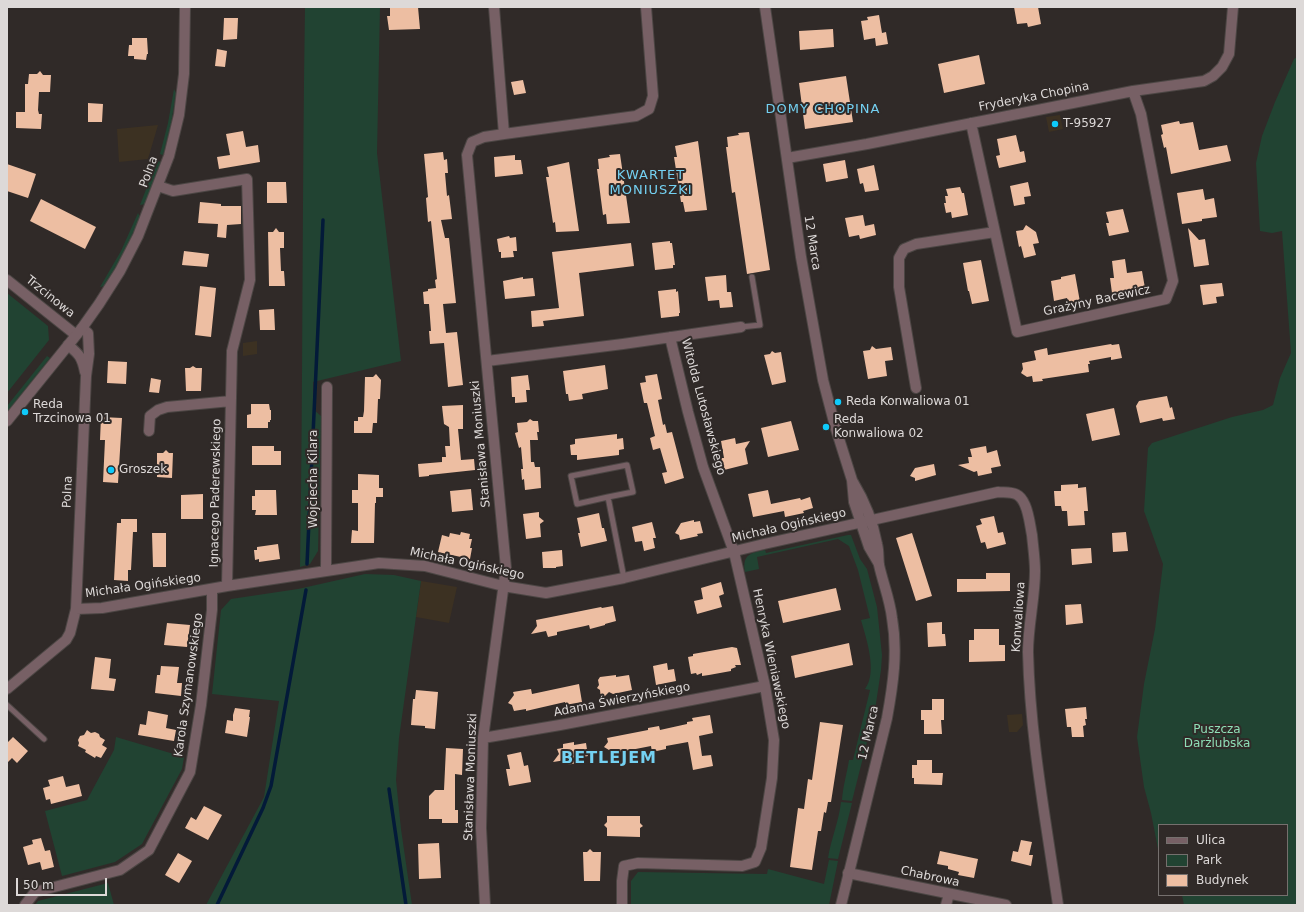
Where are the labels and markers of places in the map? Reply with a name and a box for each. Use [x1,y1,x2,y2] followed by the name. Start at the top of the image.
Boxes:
[1063,117,1112,131] place label: T-95927
[1050,119,1060,129] marker: T-95927
[846,395,970,409] place label: Reda Konwaliowa 01
[833,397,843,407] marker: Reda Konwaliowa 01
[33,398,111,426] place label: Reda Trzcinowa 01
[20,407,30,417] marker: Reda Trzcinowa 01
[834,413,924,441] place label: Reda Konwaliowa 02
[821,422,831,432] marker: Reda Konwaliowa 02
[119,463,167,477] place label: Groszek
[106,465,116,475] marker: Groszek

